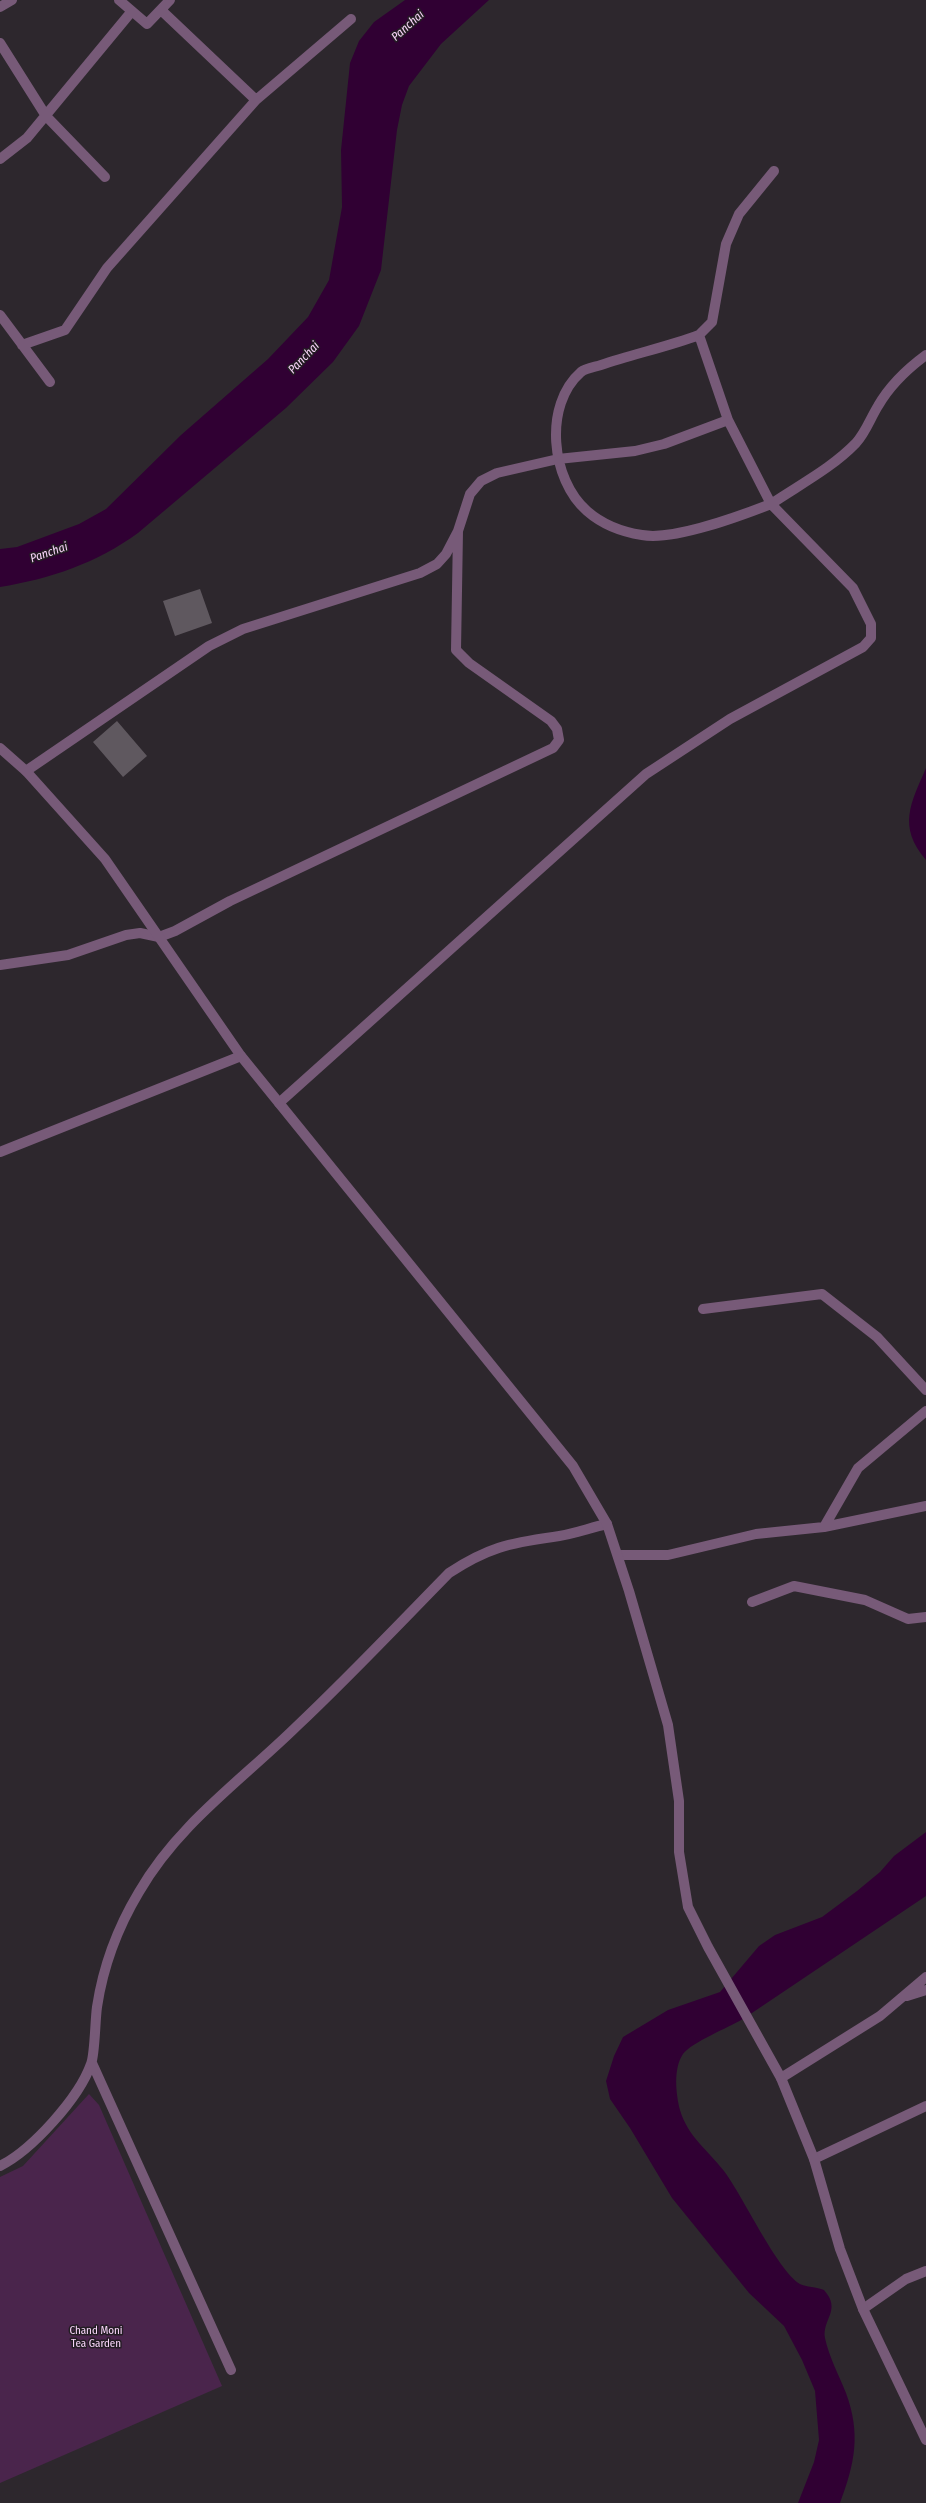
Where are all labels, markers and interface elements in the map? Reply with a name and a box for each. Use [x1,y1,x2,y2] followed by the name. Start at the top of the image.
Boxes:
[389,8,427,44] water label: Panchai
[285,339,323,377] water label: Panchai
[28,540,70,566] water label: Panchai
[69,2324,123,2350] park label: Chand Moni Tea Garden

